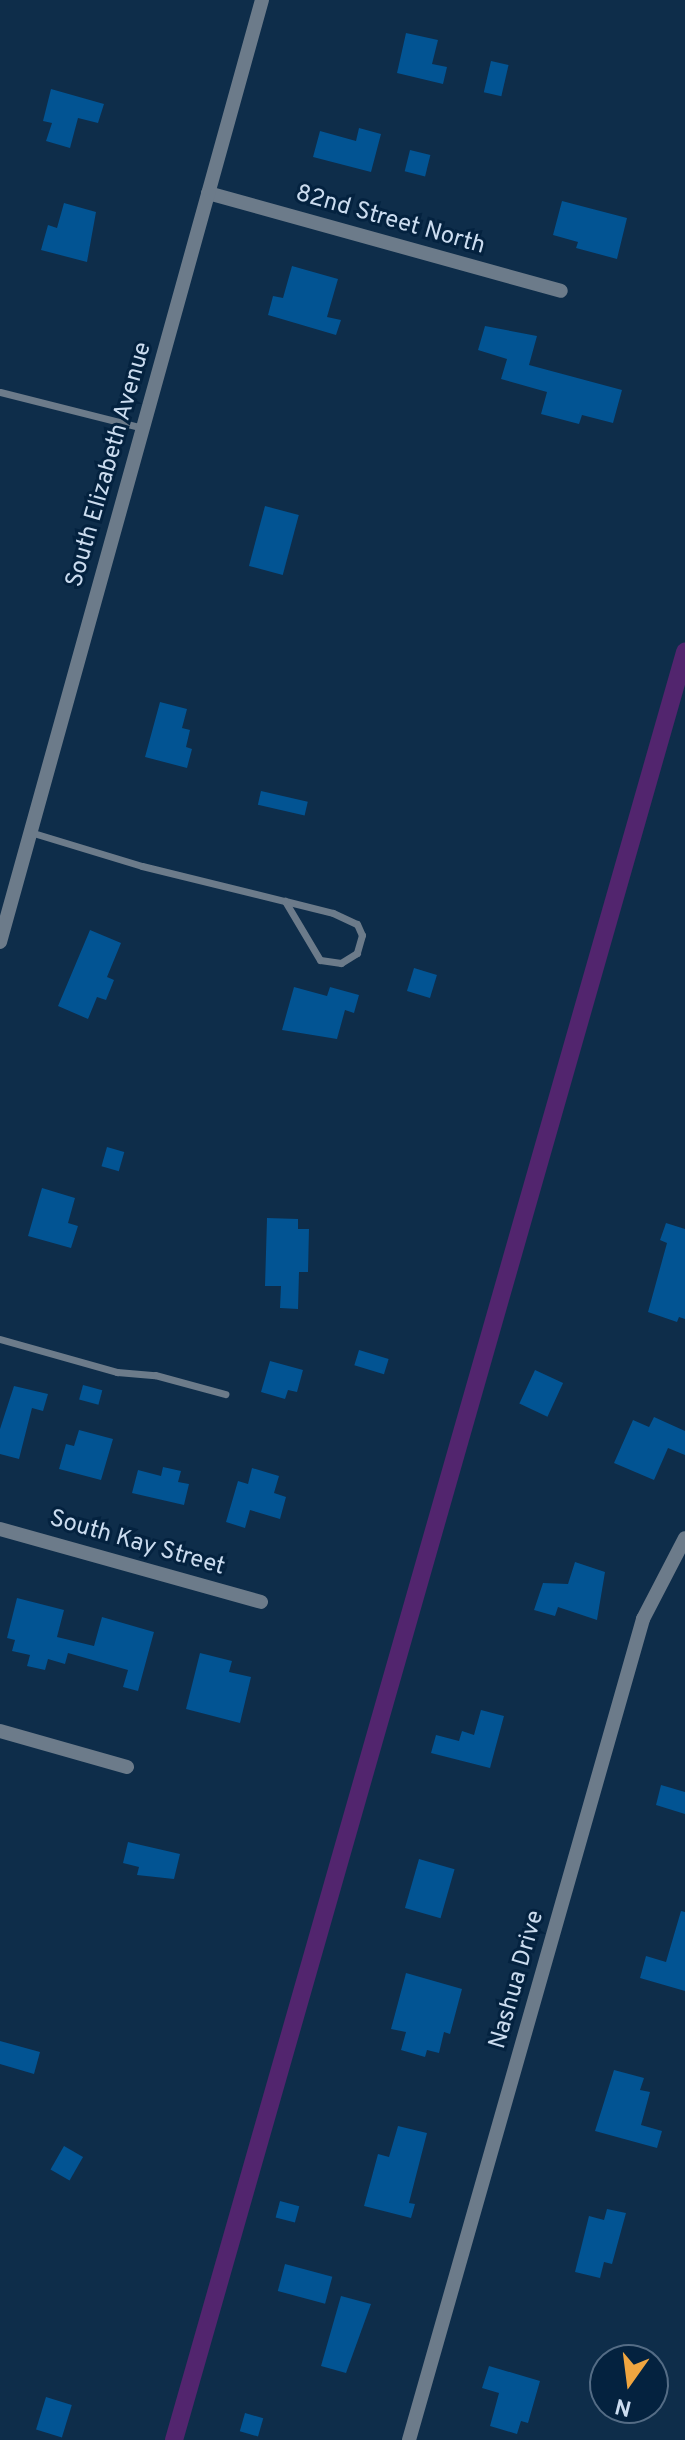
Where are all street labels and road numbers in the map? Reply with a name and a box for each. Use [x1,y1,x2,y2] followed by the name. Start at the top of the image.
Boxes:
[292,180,488,262] street label: 82nd Street North
[61,339,159,591] street label: South Elizabeth Avenue
[46,1505,228,1583] street label: South Kay Street
[485,1908,551,2052] street label: Nashua Drive

